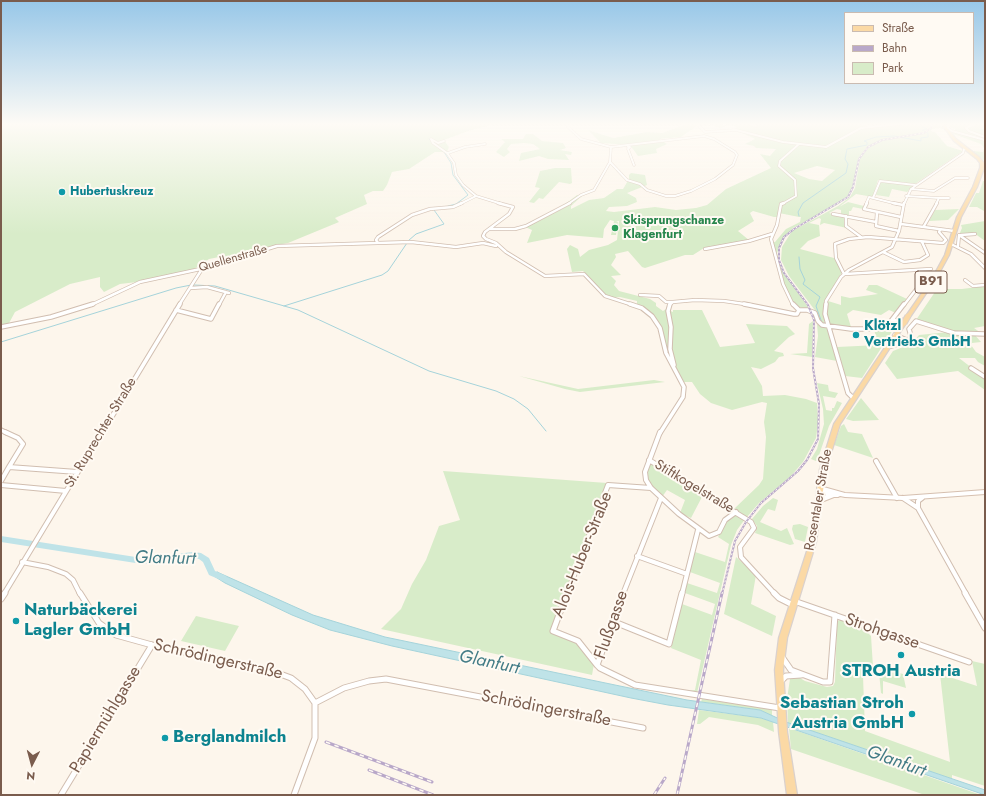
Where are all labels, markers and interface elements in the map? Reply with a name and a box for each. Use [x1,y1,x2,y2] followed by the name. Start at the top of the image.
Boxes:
[844,12,974,84] legend
[882,19,914,37] text: Straße
[882,39,907,57] text: Bahn
[882,59,903,77] text: Park
[70,185,153,199] place label: Hubertuskreuz
[57,187,67,197] marker: Hubertuskreuz
[623,214,724,242] place label: Skisprungschanze Klagenfurt
[610,223,620,233] marker: Skisprungschanze Klagenfurt
[197,242,269,276] street label: Quellenstraße
[915,271,947,293] road number: B91
[864,319,971,352] place label: Klötzl Vertriebs GmbH
[851,330,861,340] marker: Klötzl Vertriebs GmbH
[61,375,141,491] street label: St. Ruprechter Straße
[802,448,836,552] street label: Rosentaler Straße
[651,457,737,517] street label: Stiftkogelstraße
[548,489,618,621] street label: Alois-Huber-Straße
[134,548,196,570] water label: Glanfurt
[591,588,633,662] street label: Flußgasse
[24,601,137,641] place label: Naturbäckerei Lagler GmbH
[842,610,922,654] street label: Strohgasse
[11,616,21,626] marker: Naturbäckerei Lagler GmbH
[151,635,285,685] street label: Schrödingerstraße
[457,646,521,680] water label: Glanfurt
[896,650,906,660] marker: STROH Austria
[841,662,961,682] place label: STROH Austria
[66,663,146,777] street label: Papiermühlgasse
[479,686,613,732] street label: Schrödingerstraße
[780,694,904,734] place label: Sebastian Stroh Austria GmbH
[907,709,917,719] marker: Sebastian Stroh Austria GmbH
[173,728,286,748] place label: Berglandmilch
[160,733,170,743] marker: Berglandmilch
[864,741,928,783] water label: Glanfurt
[12,744,52,784] north arrow
[26,768,36,784] text: N

